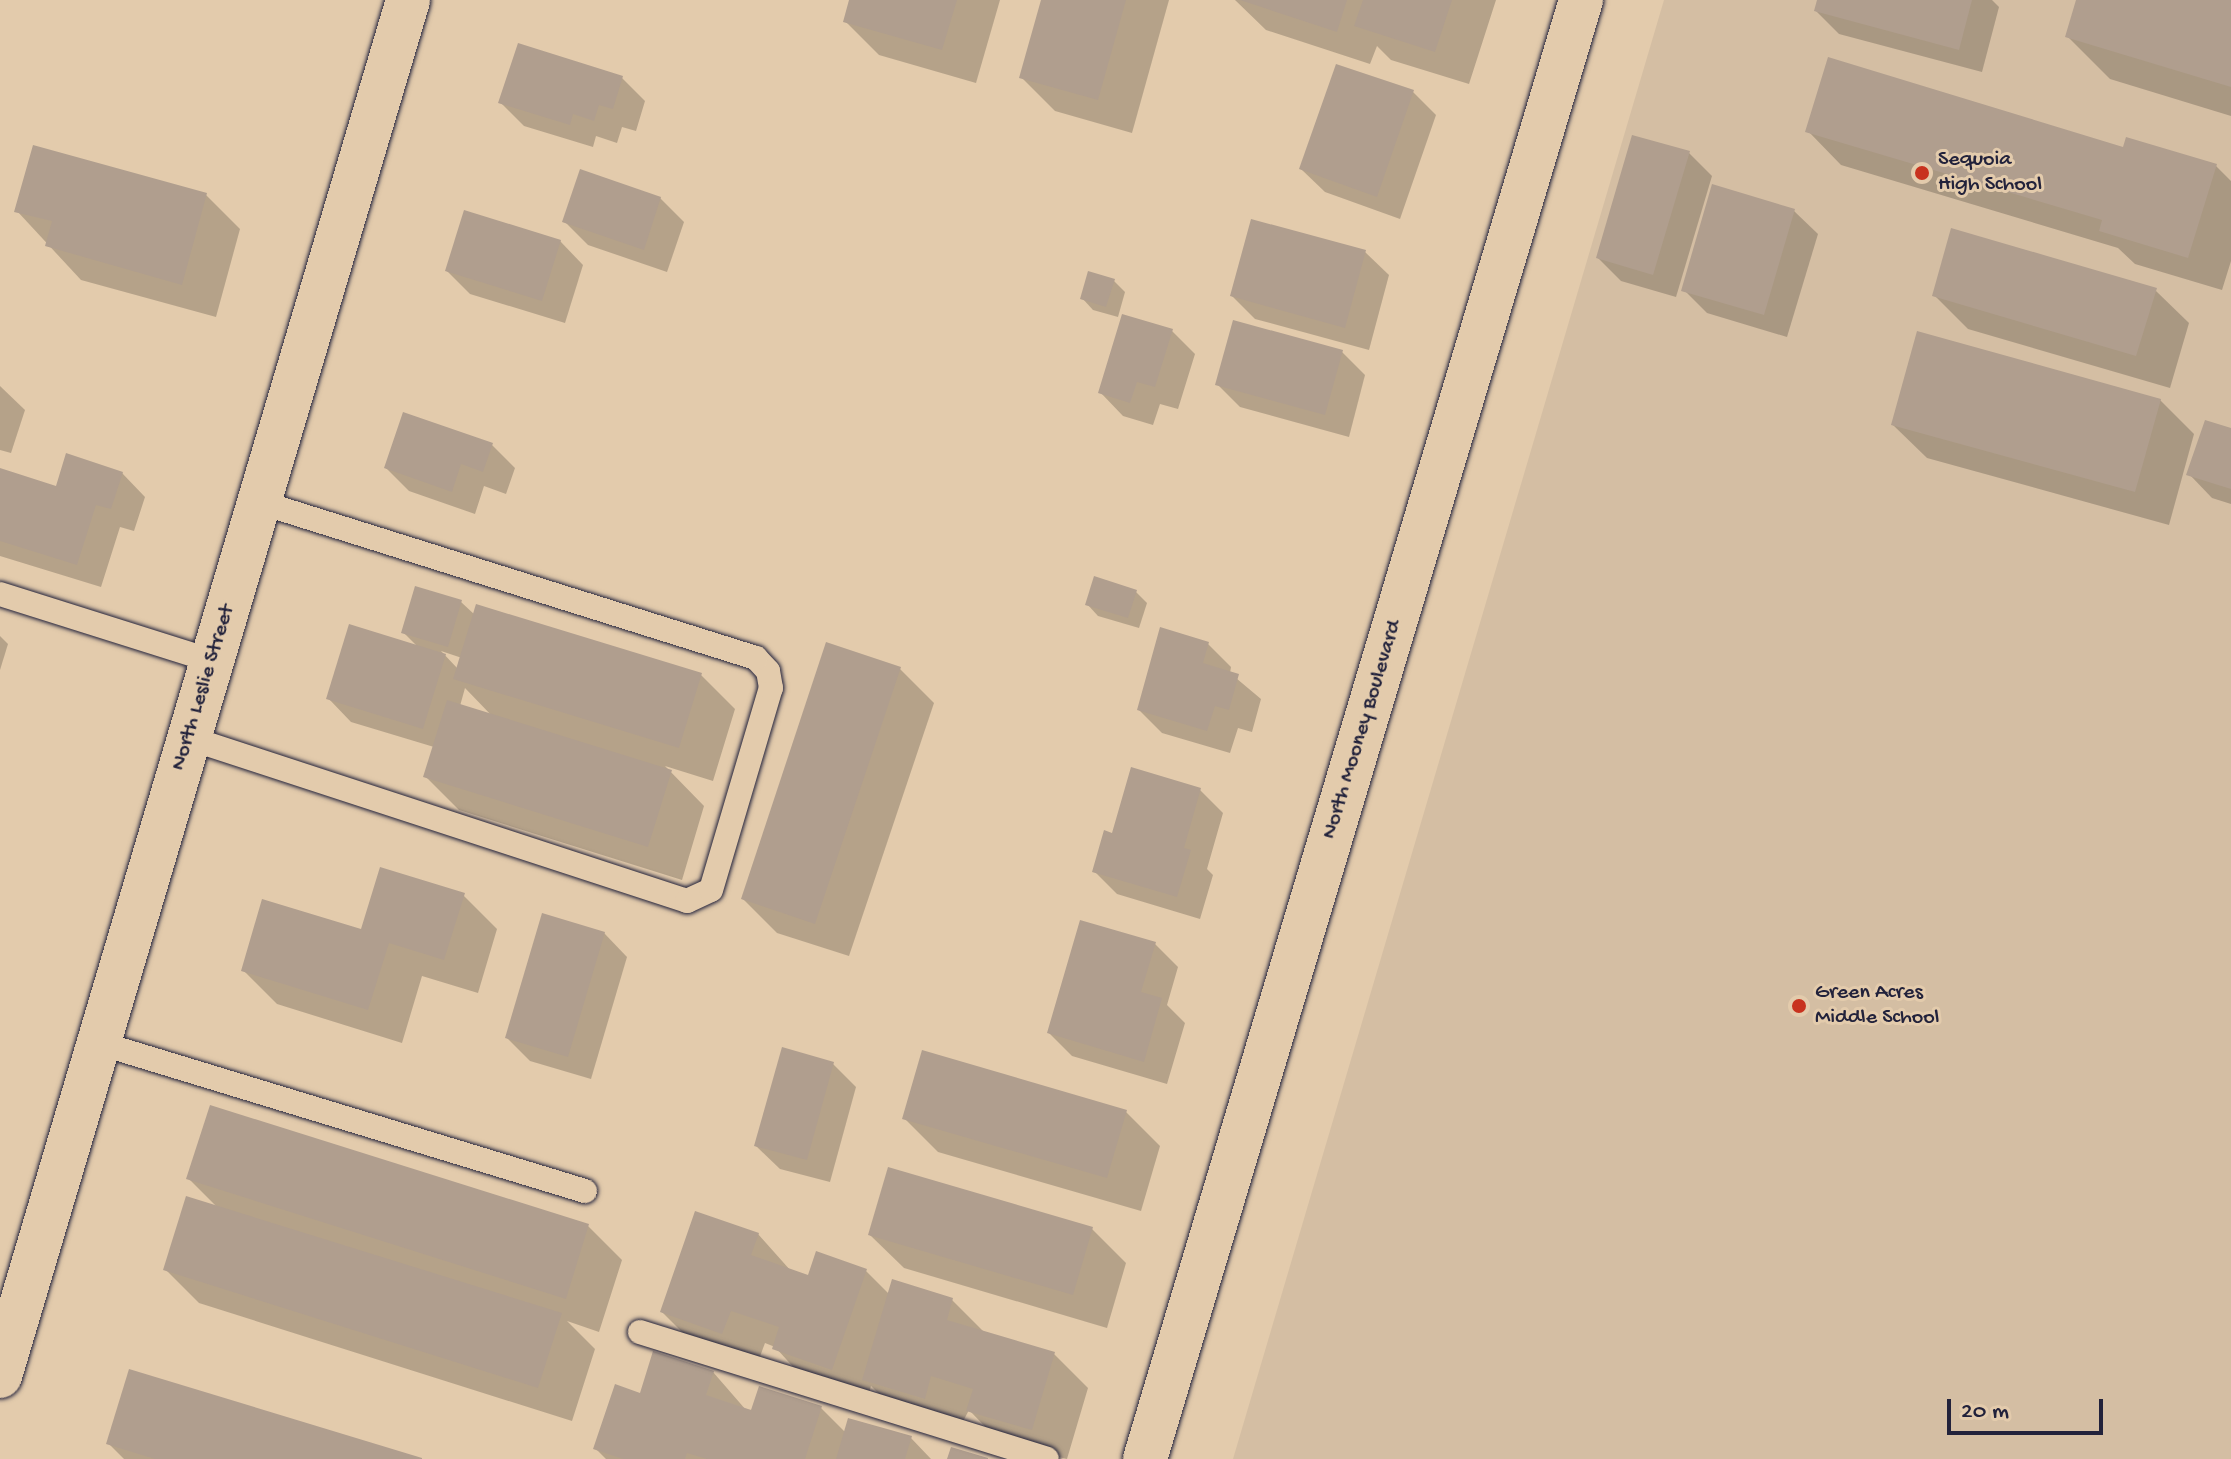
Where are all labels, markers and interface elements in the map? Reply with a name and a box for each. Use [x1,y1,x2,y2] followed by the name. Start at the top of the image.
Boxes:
[1938,147,2042,198] place label: Sequoia High School
[1913,164,1931,182] marker: Sequoia High School
[166,602,242,774] street label: North Leslie Street
[1317,617,1409,843] street label: North Mooney Boulevard
[1815,980,1939,1032] place label: Green Acres Middle School
[1790,997,1808,1015] marker: Green Acres Middle School
[1951,1383,2107,1433] scale bar
[1961,1398,2009,1427] text: 20 m

